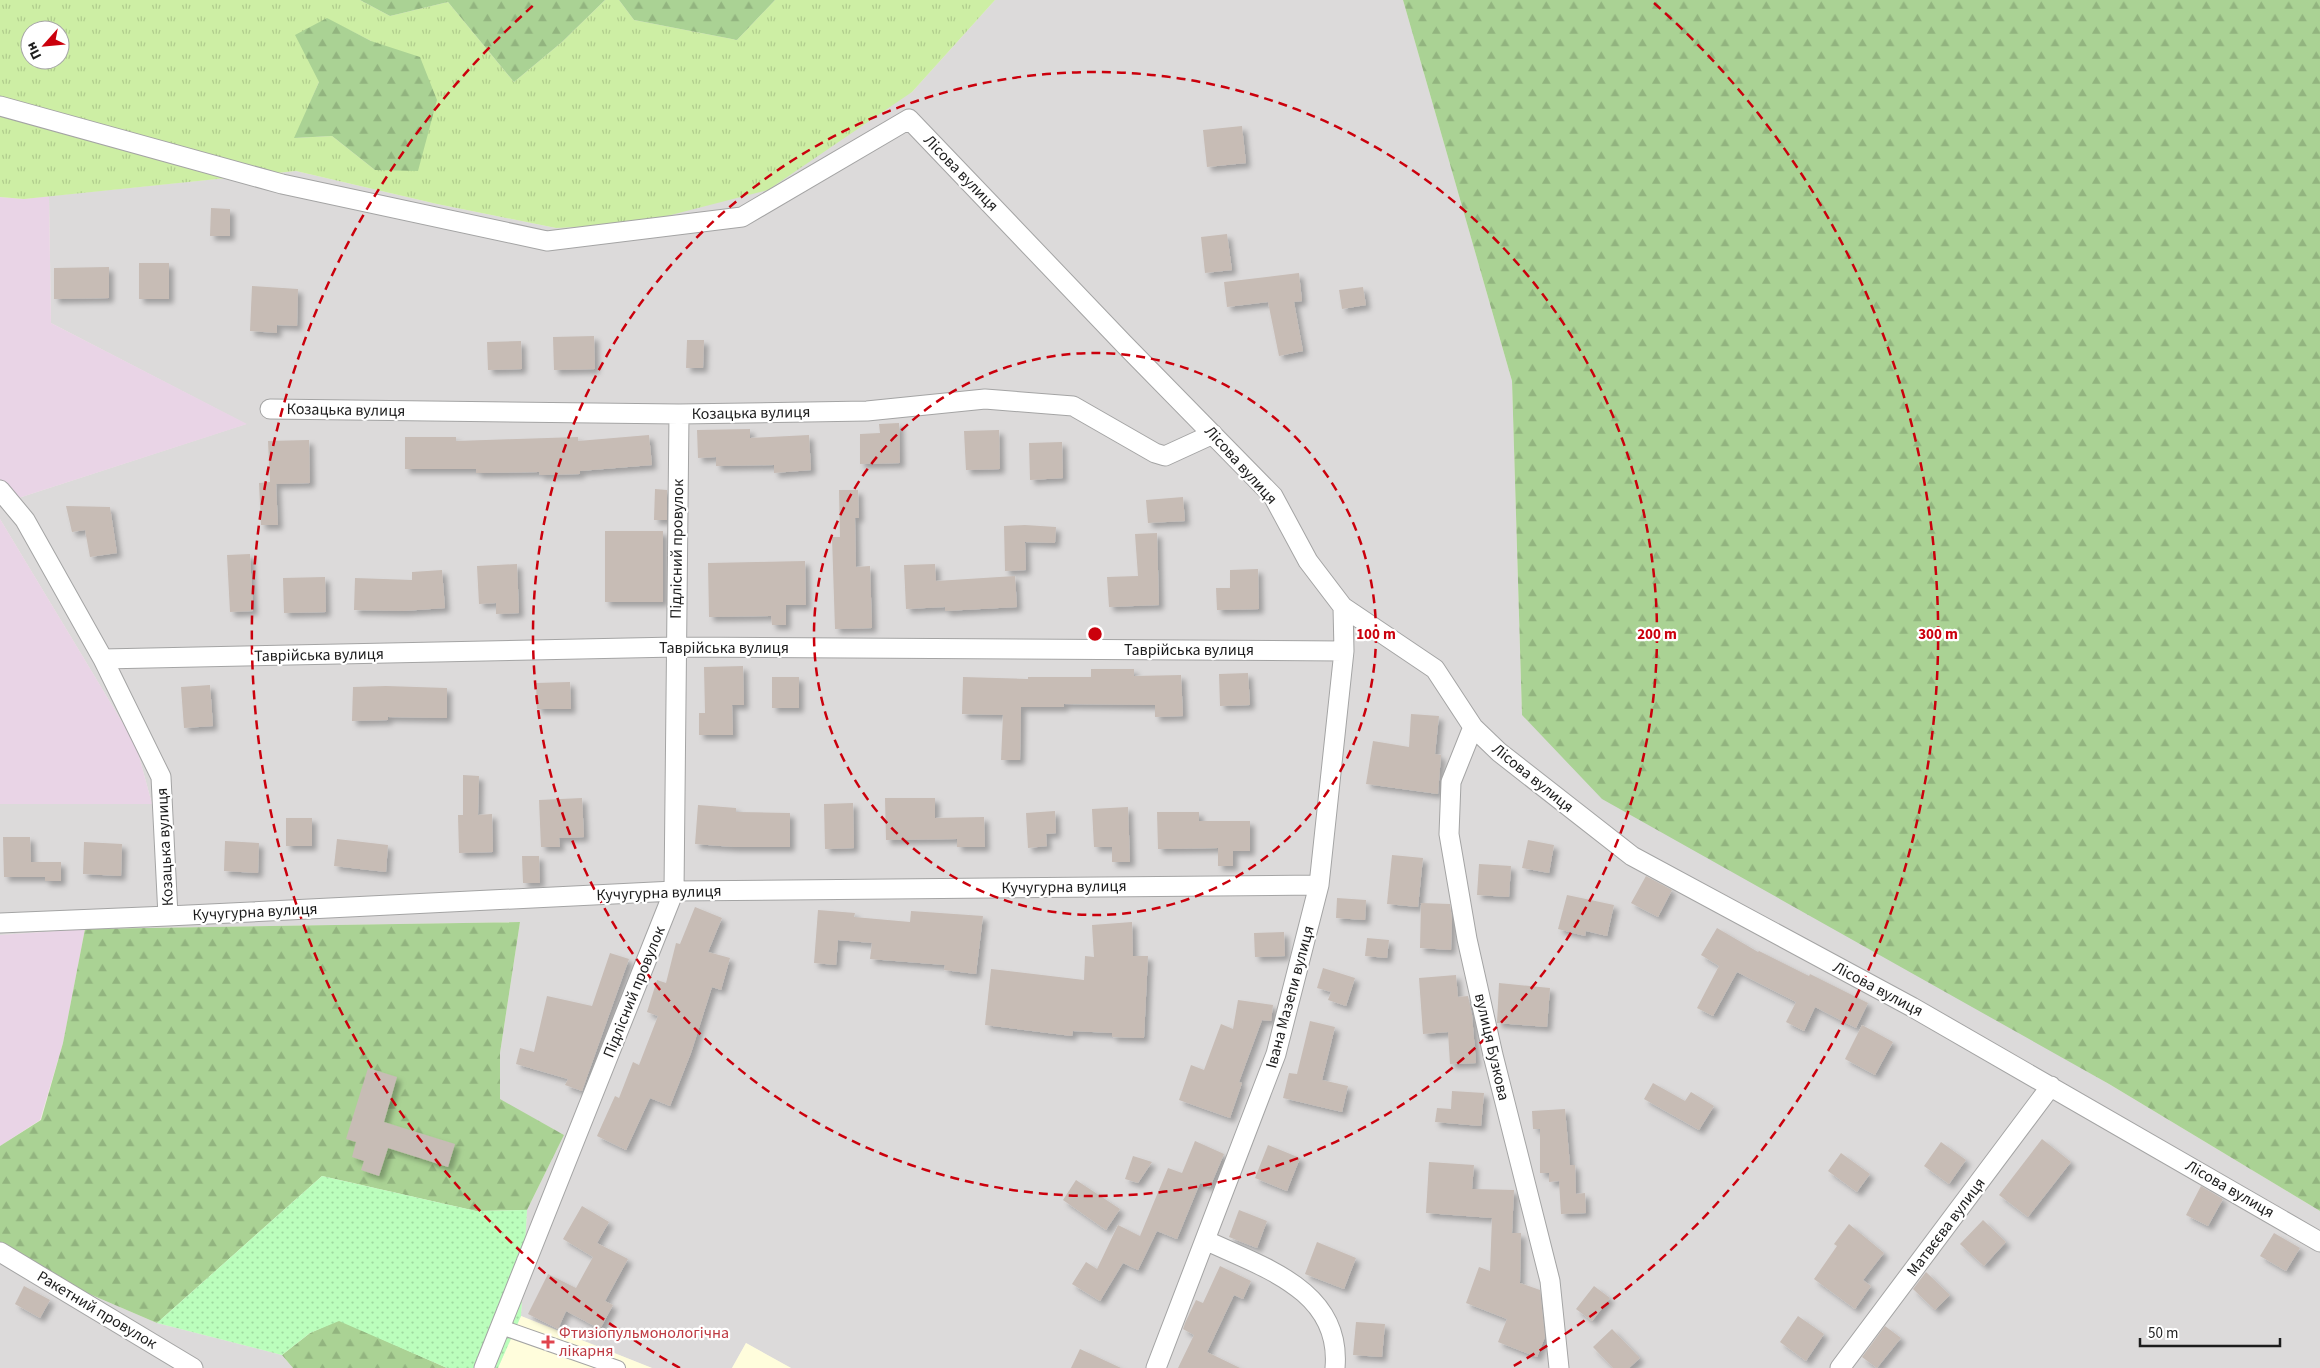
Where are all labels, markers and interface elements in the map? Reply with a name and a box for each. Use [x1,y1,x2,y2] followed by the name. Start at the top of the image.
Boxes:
[20,20,70,70] north arrow
[21,38,47,63] text: Пн
[919,130,1003,216] street label: Лісова вулиця
[286,398,406,422] street label: Козацька вулиця
[691,401,811,425] street label: Козацька вулиця
[1200,421,1282,509] street label: Лісова вулиця
[665,479,689,619] street label: Підлісний провулок
[1356,624,1396,645] text: 100 m
[1637,624,1677,645] text: 200 m
[1918,624,1958,645] text: 300 m
[1086,625,1104,643] centre of rings
[659,637,789,659] street label: Таврійська вулиця
[1124,639,1254,661] street label: Таврійська вулиця
[254,643,384,667] street label: Таврійська вулиця
[1488,738,1578,818] street label: Лісова вулиця
[151,787,179,907] street label: Козацька вулиця
[1001,875,1127,899] street label: Кучугурна вулиця
[596,880,722,906] street label: Кучугурна вулиця
[192,898,318,926] street label: Кучугурна вулиця
[598,923,670,1061] street label: Підлісний провулок
[1260,923,1320,1071] street label: Івана Мазепи вулиця
[1829,956,1927,1022] street label: Лісова вулиця
[1469,991,1515,1103] street label: вулиця Бузкова
[2182,1155,2278,1223] street label: Лісова вулиця
[1901,1173,1991,1281] street label: Матвєєва вулиця
[33,1265,161,1355] street label: Ракетний провулок
[2140,1316,2280,1348] scale bar
[559,1322,729,1362] place label: Фтизіопульмонологічна лікарня
[2148,1323,2178,1344] text: 50 m
[541,1335,555,1349] marker: Фтизіопульмонологічна лікарня

